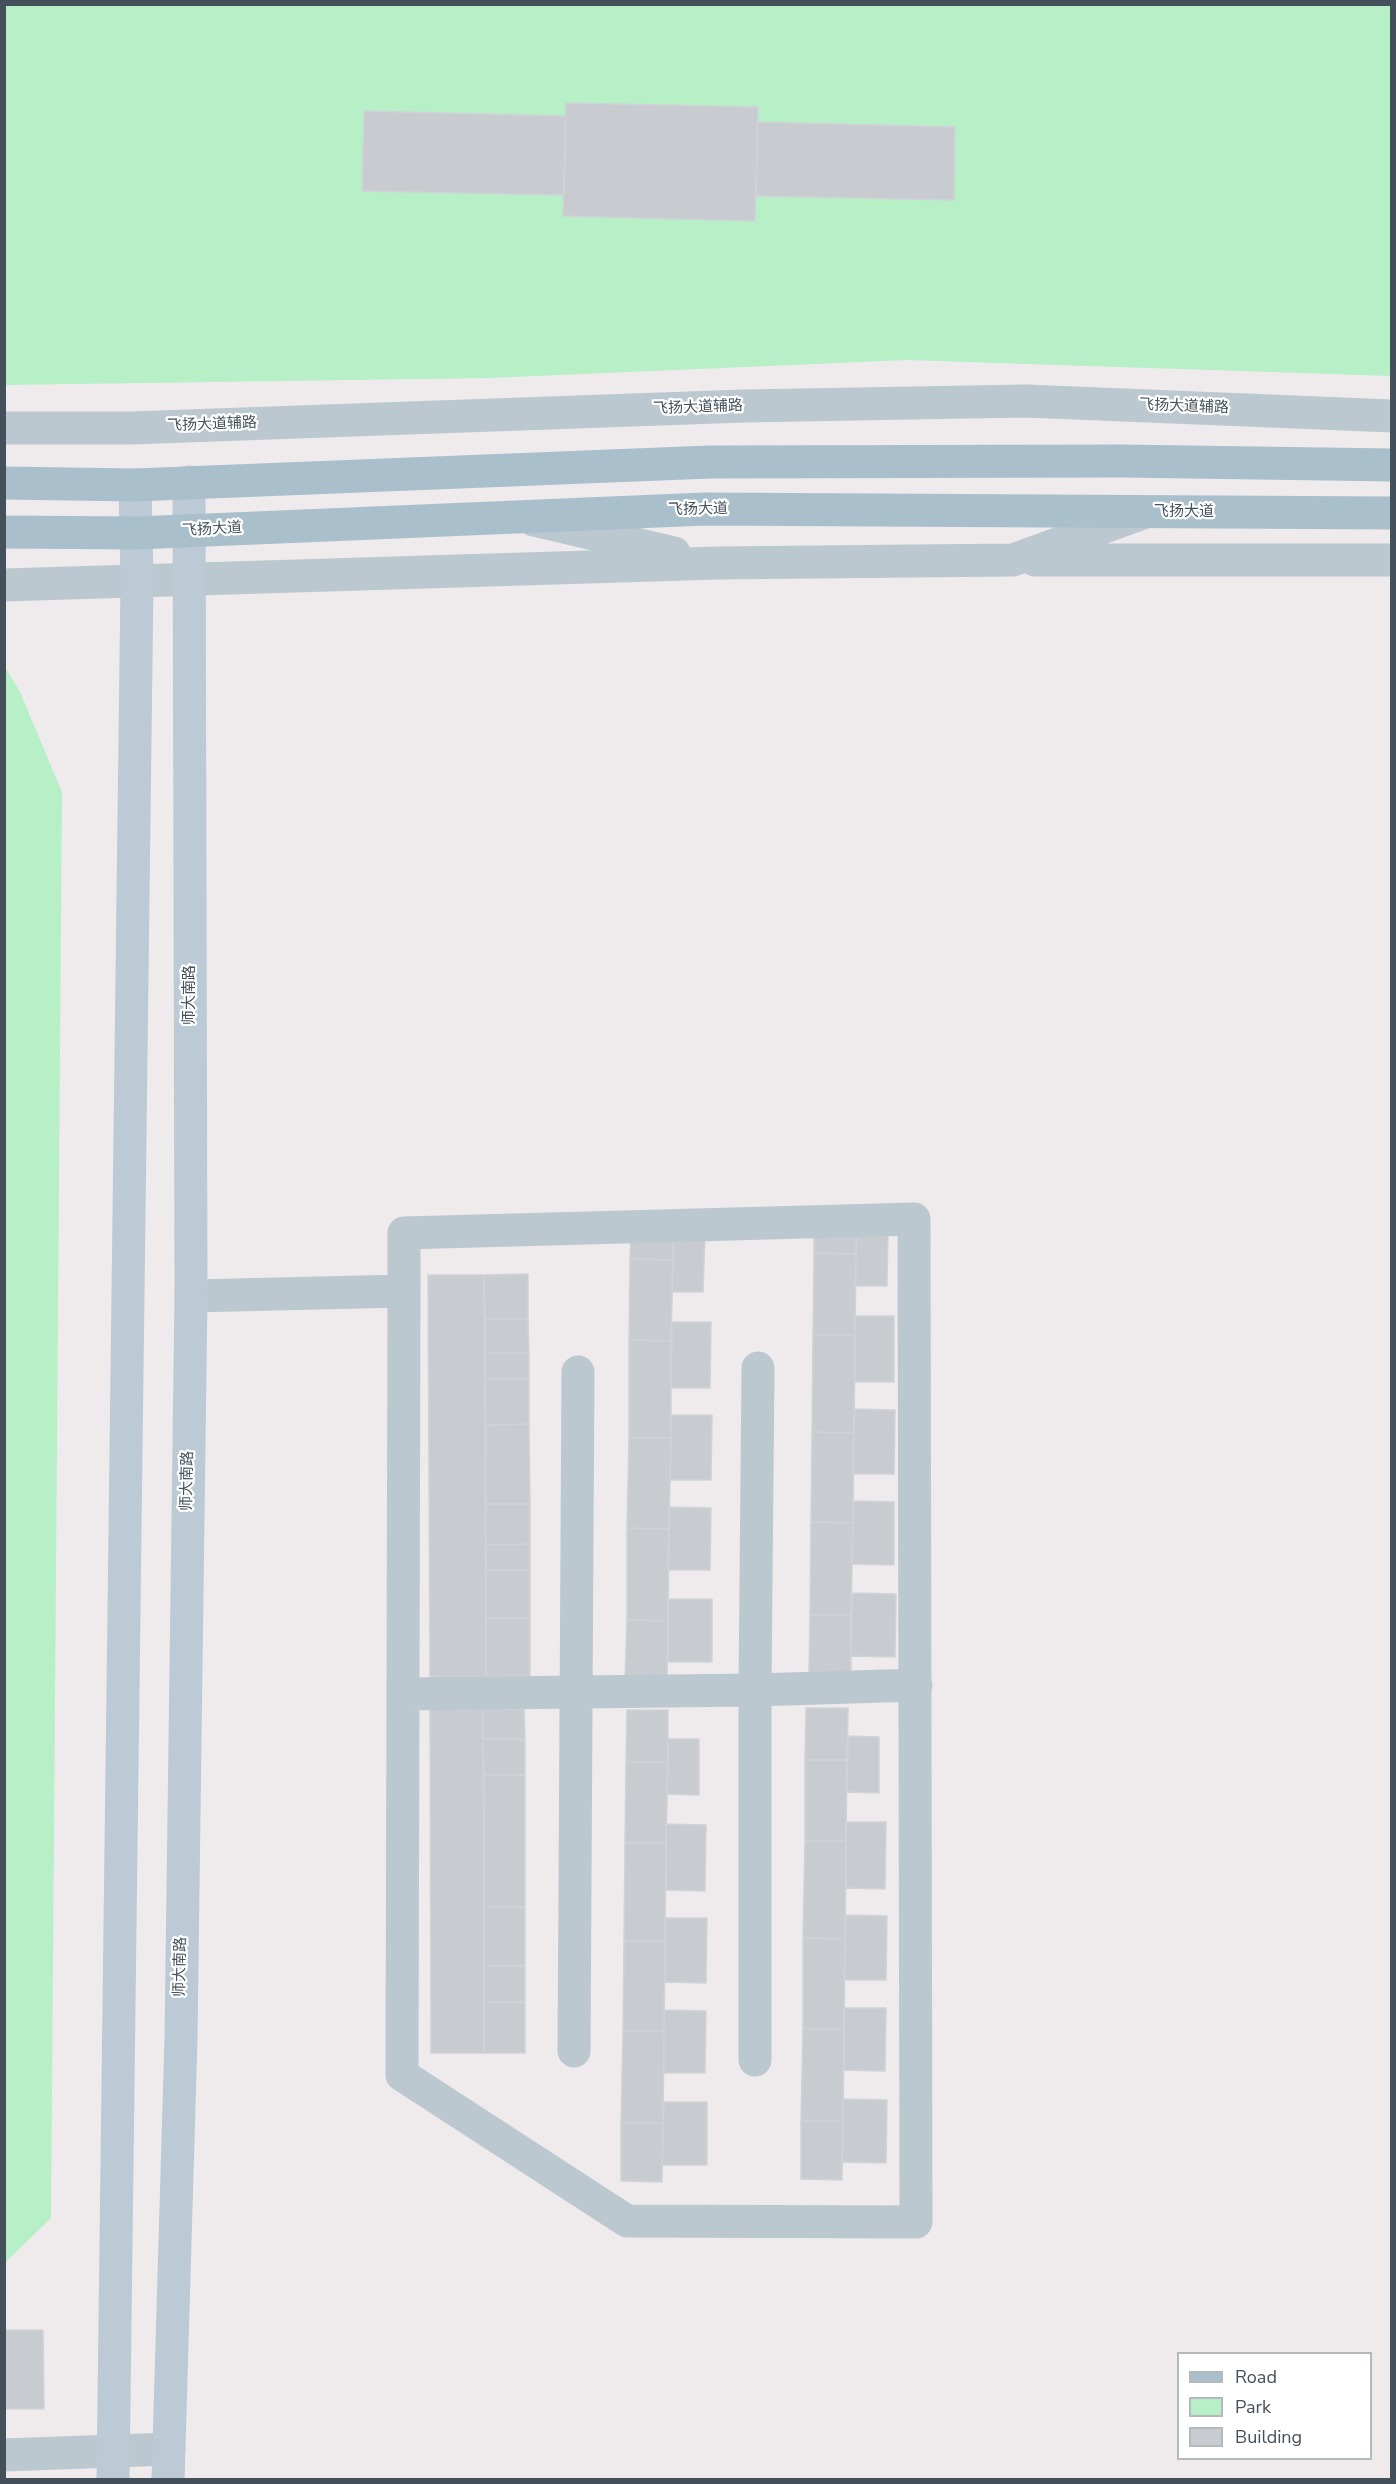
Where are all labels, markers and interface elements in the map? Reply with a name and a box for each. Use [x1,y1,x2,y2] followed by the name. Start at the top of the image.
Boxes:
[1139,396,1229,418] street label: 飞扬大道辅路
[653,397,743,419] street label: 飞扬大道辅路
[167,414,257,436] street label: 飞扬大道辅路
[668,500,728,520] street label: 飞扬大道
[1154,503,1214,521] street label: 飞扬大道
[182,519,242,541] street label: 飞扬大道
[181,965,199,1025] street label: 师大南路
[178,1451,198,1511] street label: 师大南路
[171,1937,191,1997] street label: 师大南路
[1177,2352,1372,2460] legend
[1235,2365,1277,2389] text: Road
[1235,2395,1271,2419] text: Park
[1235,2425,1302,2449] text: Building

